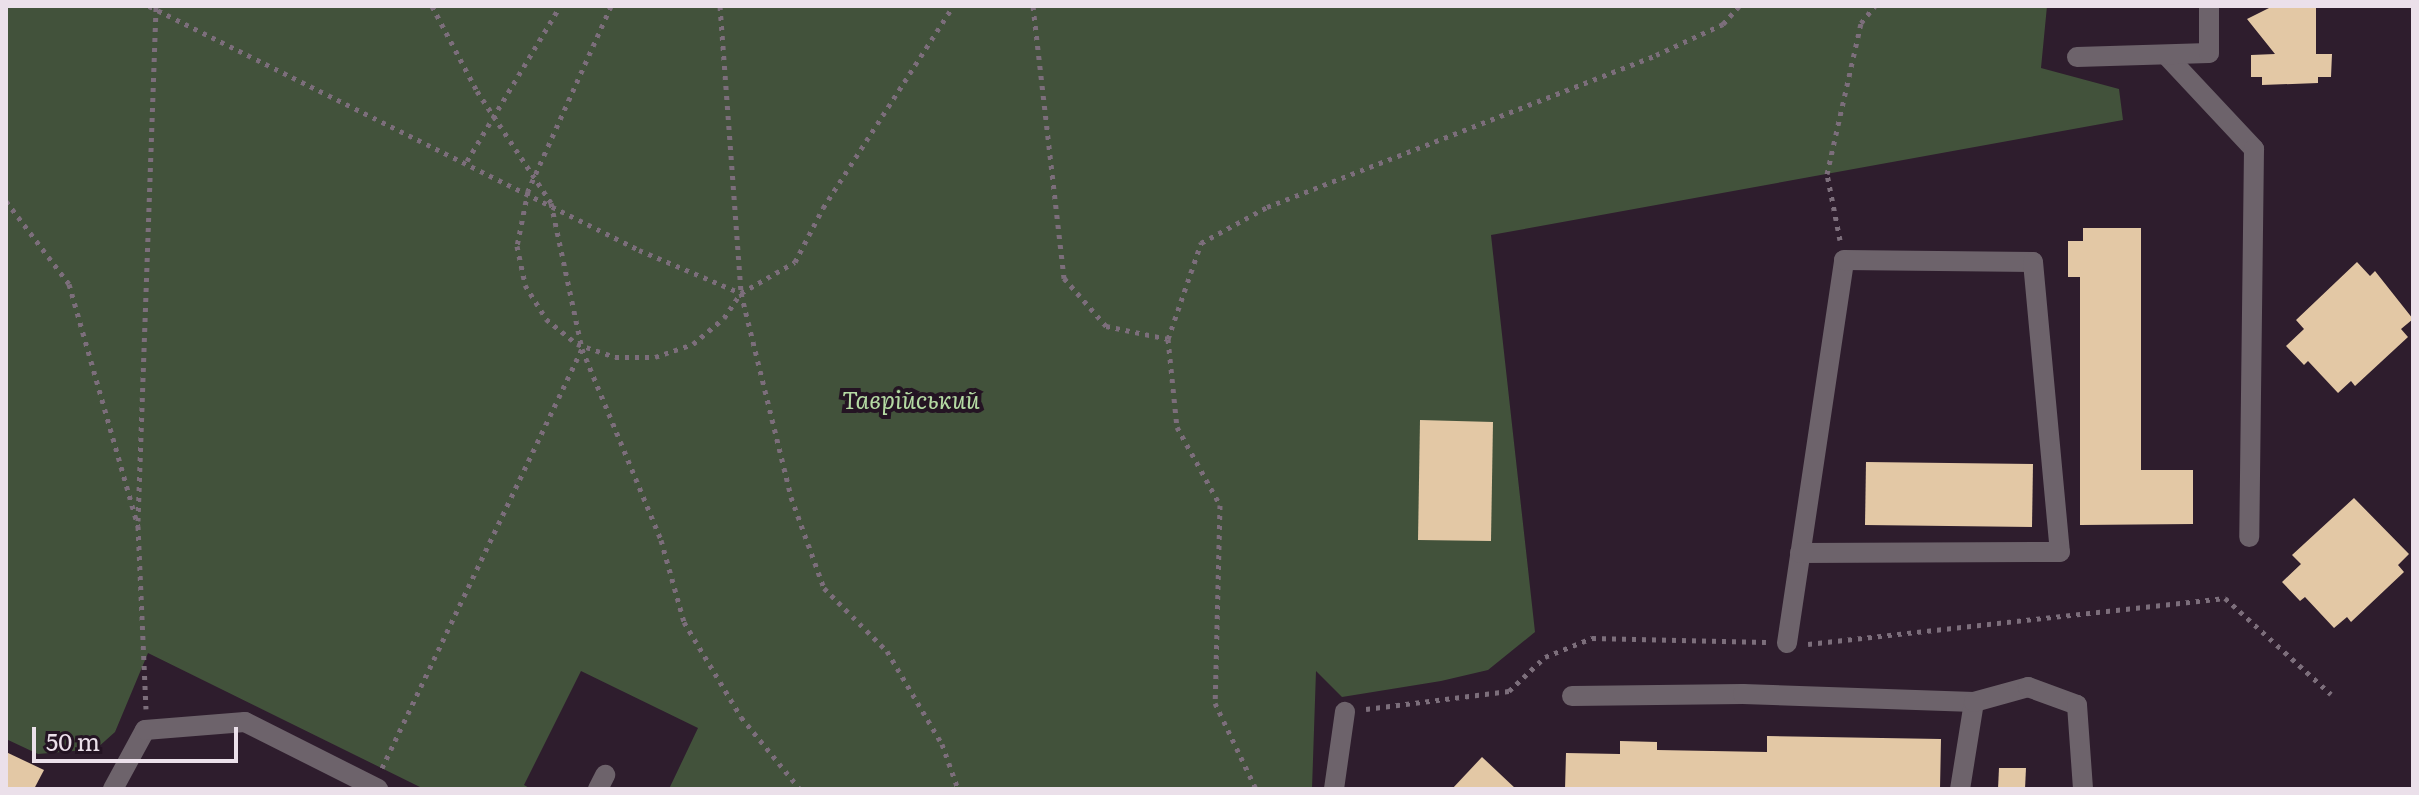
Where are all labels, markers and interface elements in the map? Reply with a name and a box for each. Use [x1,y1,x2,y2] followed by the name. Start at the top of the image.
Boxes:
[842,385,980,413] park label: Таврійський
[36,711,242,761] scale bar
[46,723,100,758] text: 50 m

